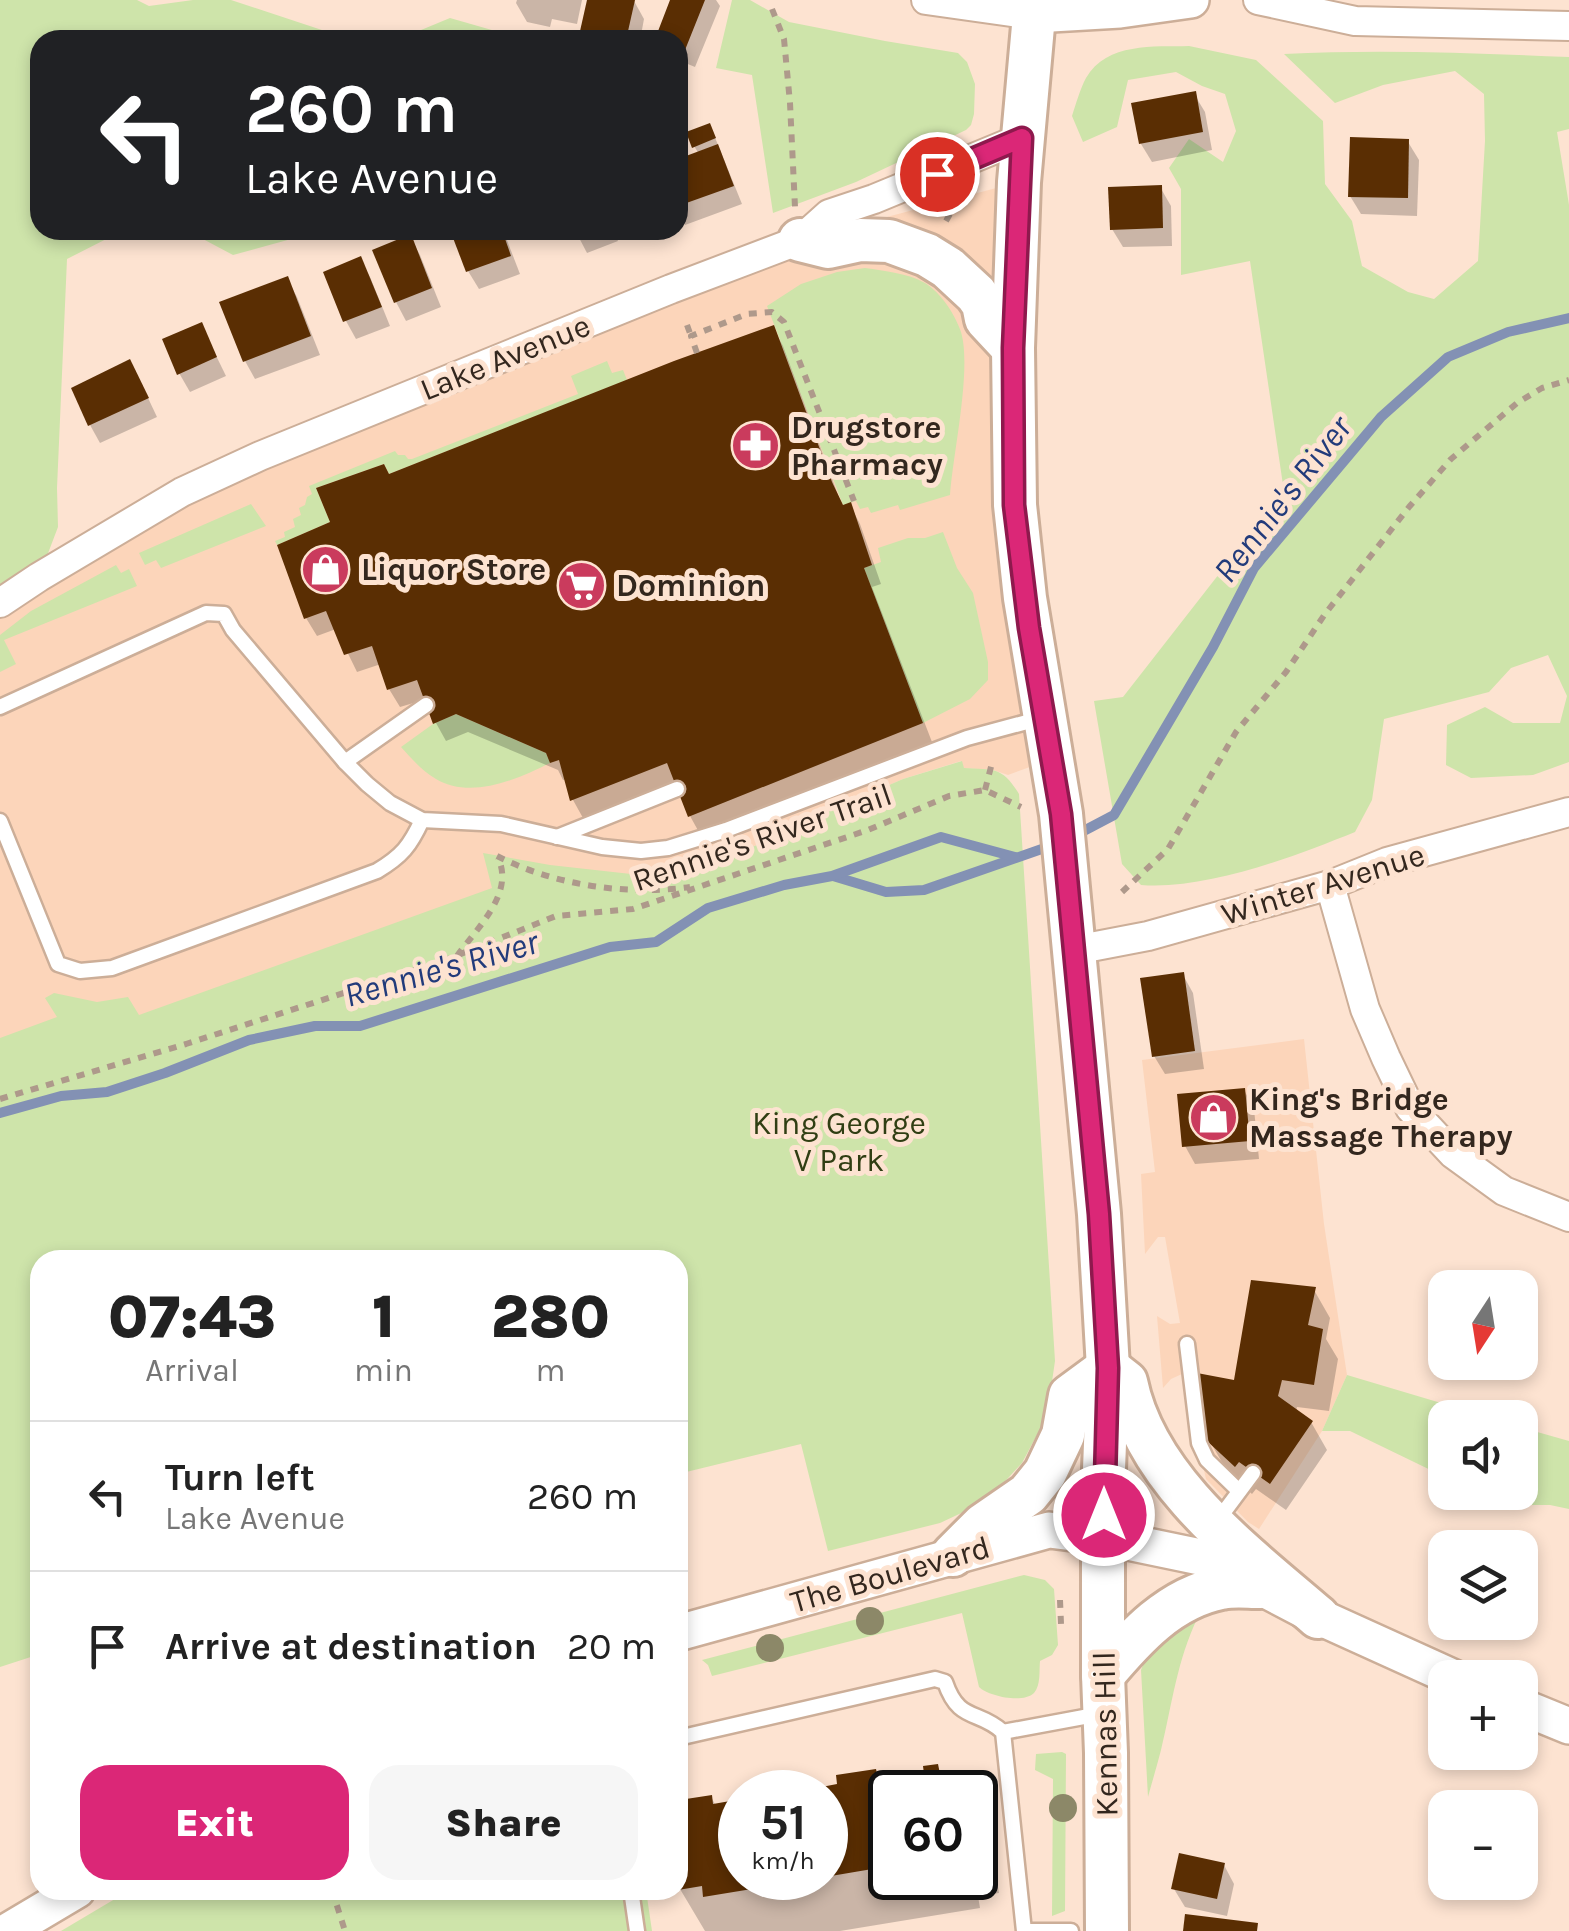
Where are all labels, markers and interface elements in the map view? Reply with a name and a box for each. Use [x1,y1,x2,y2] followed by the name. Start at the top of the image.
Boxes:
[245,68,458,150] text: 260 m
[80,70,210,200] icon: left
[895,132,980,217] pin
[910,147,965,202] icon: arrive
[245,152,498,204] text: Lake Avenue
[415,307,596,408] street label: Lake Avenue
[1205,407,1361,591] water label: Rennie's River
[791,409,943,483] place label: Drugstore Pharmacy
[730,419,782,471] pharmacy icon: Drugstore Pharmacy
[300,543,352,595] shop icon: Liquor Store
[361,551,546,588] place label: Liquor Store
[555,559,607,611] supermarket icon: Dominion
[616,567,765,604] place label: Dominion
[628,776,897,899] street label: Rennie's River Trail
[1217,836,1429,933] street label: Winter Avenue
[339,921,544,1016] water label: Rennie's River
[1249,1081,1513,1155] place label: King's Bridge Massage Therapy
[1188,1091,1240,1143] shop icon: King's Bridge Massage Therapy
[752,1105,926,1179] park label: King George V Park
[1428,1270,1538,1380] north arrow
[1428,1270,1538,1900] map controls
[108,1282,276,1352] text: 07:43
[372,1282,395,1352] text: 1
[491,1282,610,1352] text: 280
[145,1352,239,1389] text: Arrival
[354,1352,413,1389] text: min
[535,1352,565,1389] text: m
[1428,1400,1538,1510] button: sound
[165,1455,315,1500] text: Turn left
[1052,1463,1156,1567] position arrow
[80,1469,135,1524] icon: left
[527,1474,638,1519] text: 260 m
[165,1500,345,1537] text: Lake Avenue
[786,1528,994,1621] street label: The Boulevard
[1428,1530,1538,1640] button: layers
[80,1619,135,1674] icon: arrive
[165,1624,537,1669] text: Arrive at destination
[567,1624,656,1669] text: 20 m
[1086,1651,1125,1817] street label: Kennas Hill
[1428,1660,1538,1770] button: +
[80,1765,349,1880] button: Exit
[369,1765,638,1880] button: Share
[868,1770,998,1900] speed limit sign: 60
[1428,1790,1538,1900] button: −
[760,1793,806,1852] text: 51
[751,1846,815,1875] text: km/h

